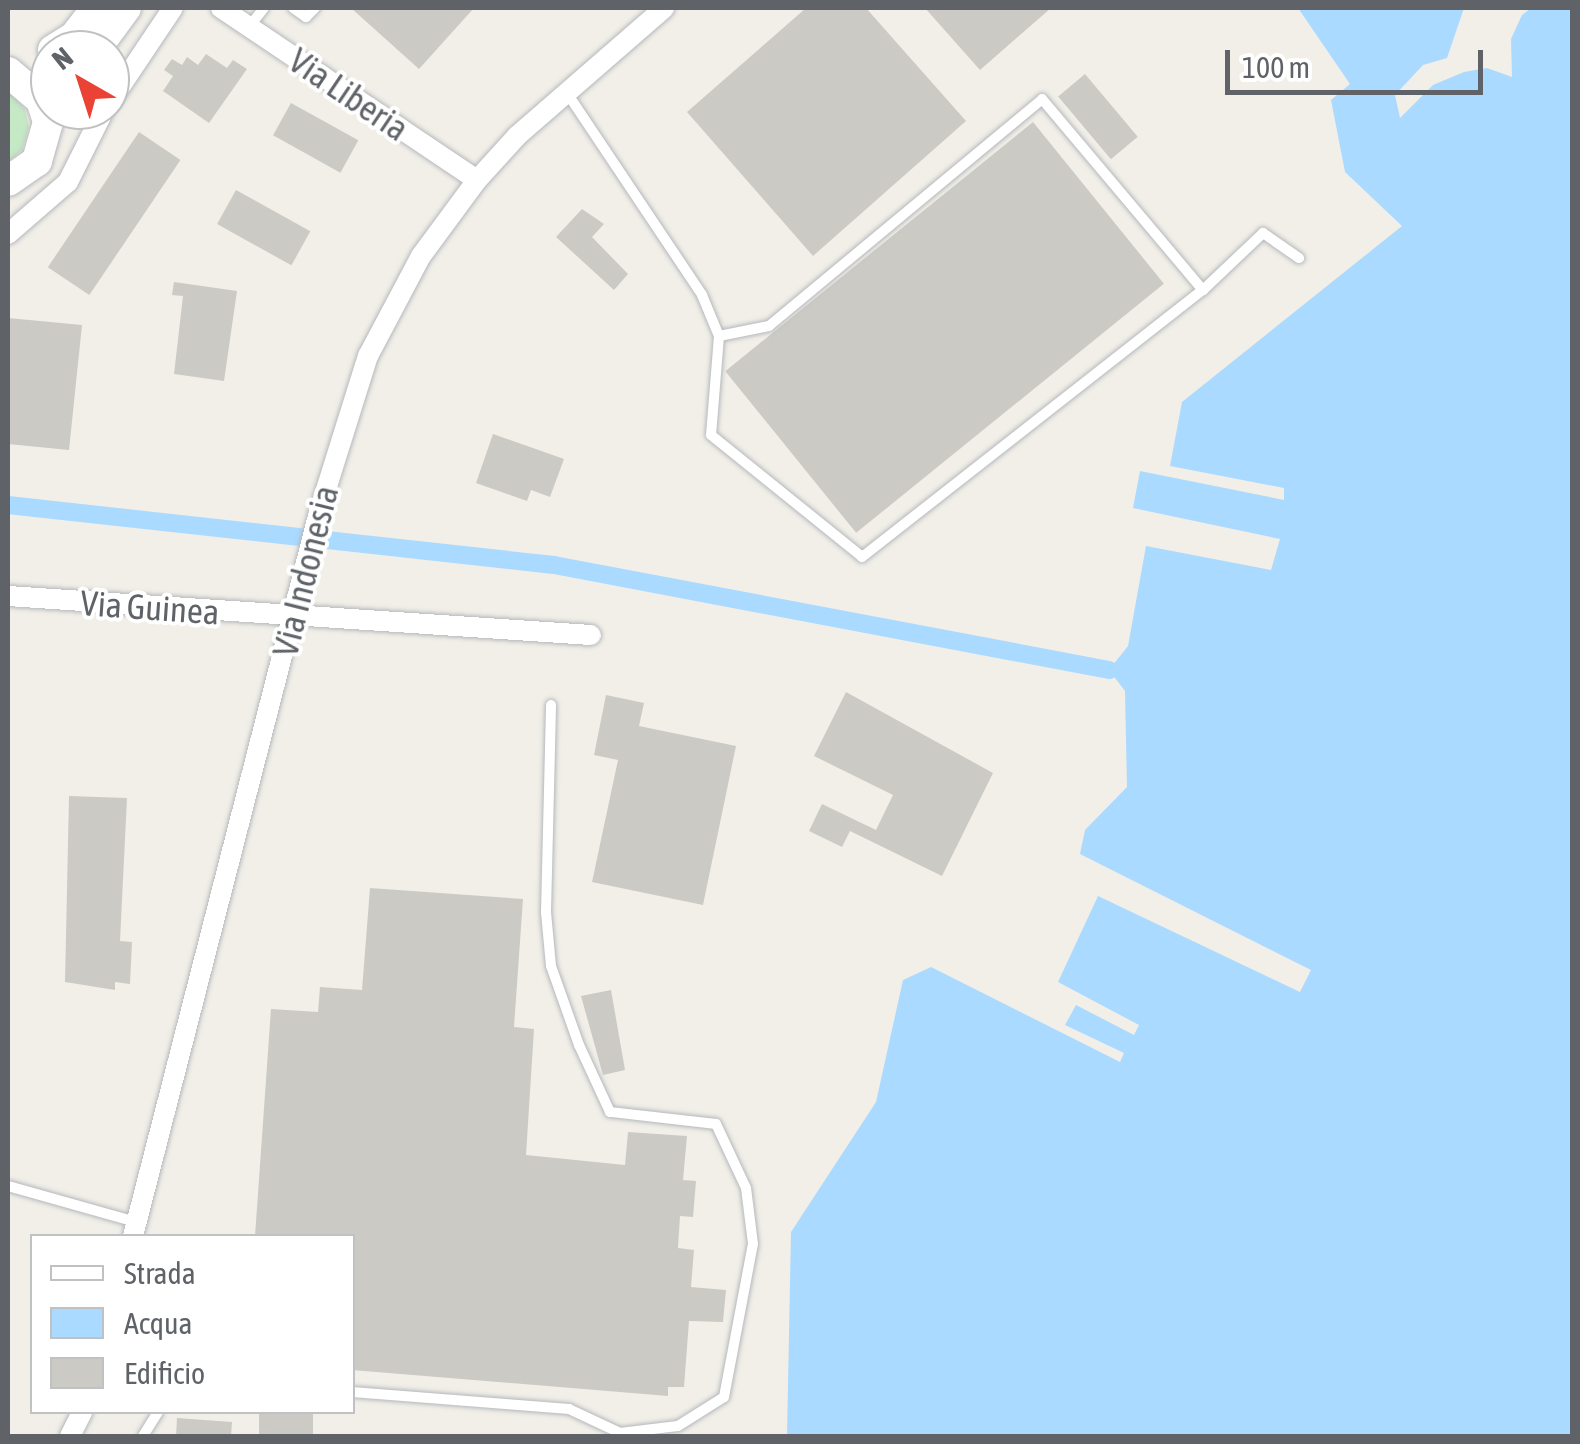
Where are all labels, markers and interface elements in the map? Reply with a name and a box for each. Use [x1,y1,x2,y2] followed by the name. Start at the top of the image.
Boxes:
[30,30,130,130] north arrow
[1230,30,1488,92] scale bar
[281,39,417,149] street label: Via Liberia
[46,41,79,76] text: N
[1242,50,1310,84] text: 100 m
[263,481,347,661] street label: Via Indonesia
[79,581,221,633] street label: Via Guinea
[30,1234,355,1414] legend
[124,1256,196,1290] text: Strada
[124,1306,192,1340] text: Acqua
[124,1356,205,1390] text: Edificio

